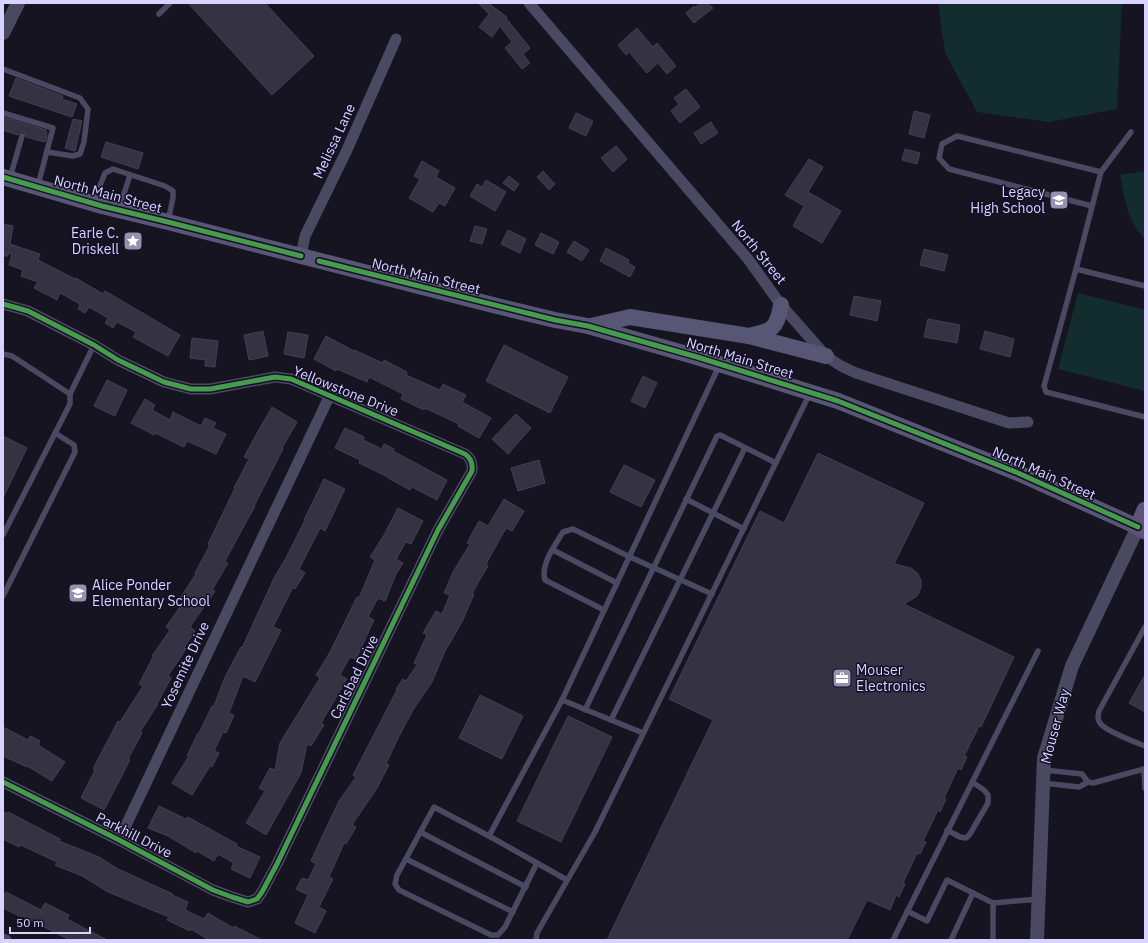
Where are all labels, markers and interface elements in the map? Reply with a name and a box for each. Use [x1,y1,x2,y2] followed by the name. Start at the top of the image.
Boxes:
[309,100,359,181] street label: Melissa Lane
[52,171,164,217] street label: North Main Street
[970,183,1045,217] place label: Legacy High School
[1048,189,1070,211] school or university icon: Legacy High School
[728,216,790,288] street label: North Street
[71,224,119,258] place label: Earle C. Driskell
[122,230,144,252] place icon: Earle C. Driskell
[370,254,482,298] street label: North Main Street
[684,333,796,383] street label: North Main Street
[291,362,402,420] street label: Yellowstone Drive
[990,442,1098,504] street label: North Main Street
[92,576,210,610] place label: Alice Ponder Elementary School
[67,582,89,604] school or university icon: Alice Ponder Elementary School
[157,618,213,711] street label: Yosemite Drive
[326,632,382,722] street label: Carlsbad Drive
[856,661,926,695] place label: Mouser Electronics
[831,667,853,689] office icon: Mouser Electronics
[1036,687,1074,765] street label: Mouser Way
[93,808,175,862] street label: Parkhill Drive
[10,909,90,935] scale bar
[16,915,44,930] text: 50 m

